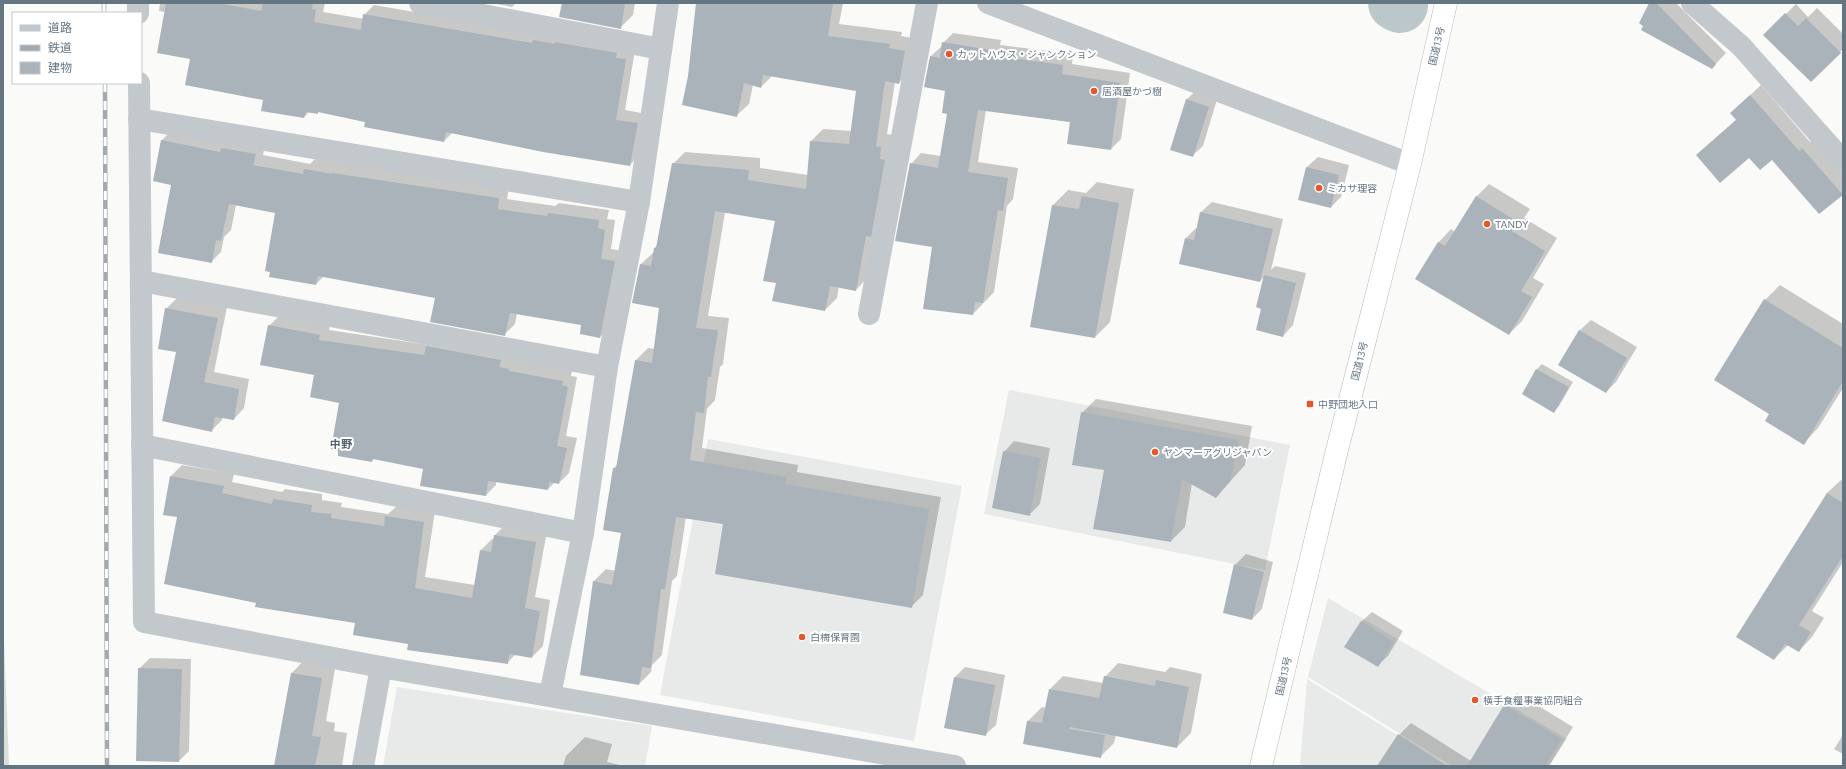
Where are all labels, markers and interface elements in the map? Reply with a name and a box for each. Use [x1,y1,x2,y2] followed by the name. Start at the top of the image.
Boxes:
[12,12,142,84] legend
[48,20,72,34] text: 道路
[1426,25,1446,67] street label: 国道13号
[48,40,72,54] text: 鉄道
[957,48,1097,60] place label: カットハウス・ジャンクション
[944,49,954,59] marker: カットハウス・ジャンクション
[48,60,72,74] text: 建物
[1102,85,1162,97] place label: 居酒屋かづ樹
[1089,86,1099,96] marker: 居酒屋かづ樹
[1327,182,1377,194] place label: ミカサ理容
[1314,183,1324,193] marker: ミカサ理容
[1495,218,1529,230] place label: TANDY
[1482,219,1492,229] marker: TANDY
[1348,340,1370,382] street label: 国道13号
[1318,398,1378,410] place label: 中野団地入口
[1305,399,1315,409] marker: 中野団地入口
[330,437,353,450] district label: 中野
[1163,446,1272,458] place label: ヤンマーアグリジャパン
[1150,447,1160,457] marker: ヤンマーアグリジャパン
[810,631,860,643] place label: 白梅保育園
[797,632,807,642] marker: 白梅保育園
[1273,655,1293,697] street label: 国道13号
[1483,694,1583,706] place label: 横手食糧事業協同組合
[1470,695,1480,705] marker: 横手食糧事業協同組合

